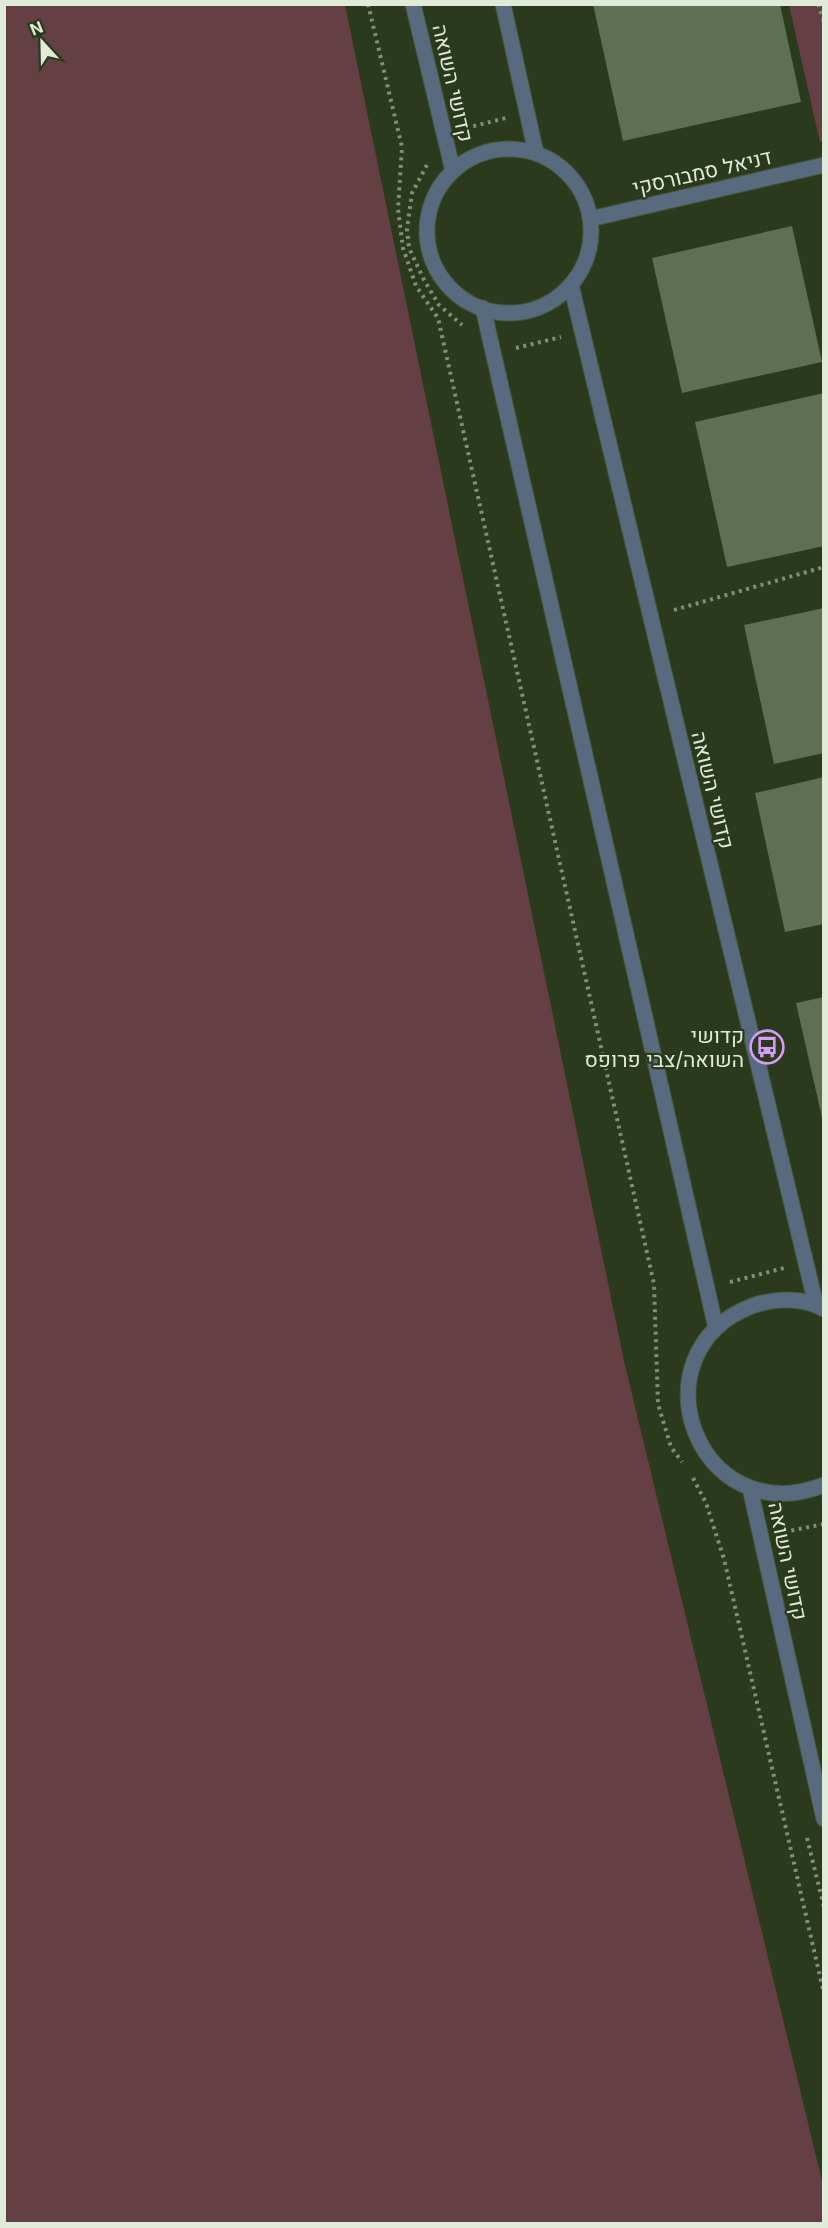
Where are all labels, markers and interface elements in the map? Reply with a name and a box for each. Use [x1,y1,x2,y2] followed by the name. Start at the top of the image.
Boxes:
[12,12,72,72] north arrow
[27,17,46,40] text: N
[427,22,479,144] street label: קדושי השואה
[630,144,774,200] street label: דניאל סמבורסקי
[686,729,740,851] street label: קדושי השואה
[584,1023,744,1072] place label: קדושי השואה/צבי פרופס
[749,1029,785,1065] bus stop icon: קדושי השואה/צבי פרופס
[763,1500,813,1622] street label: קדושי השואה

